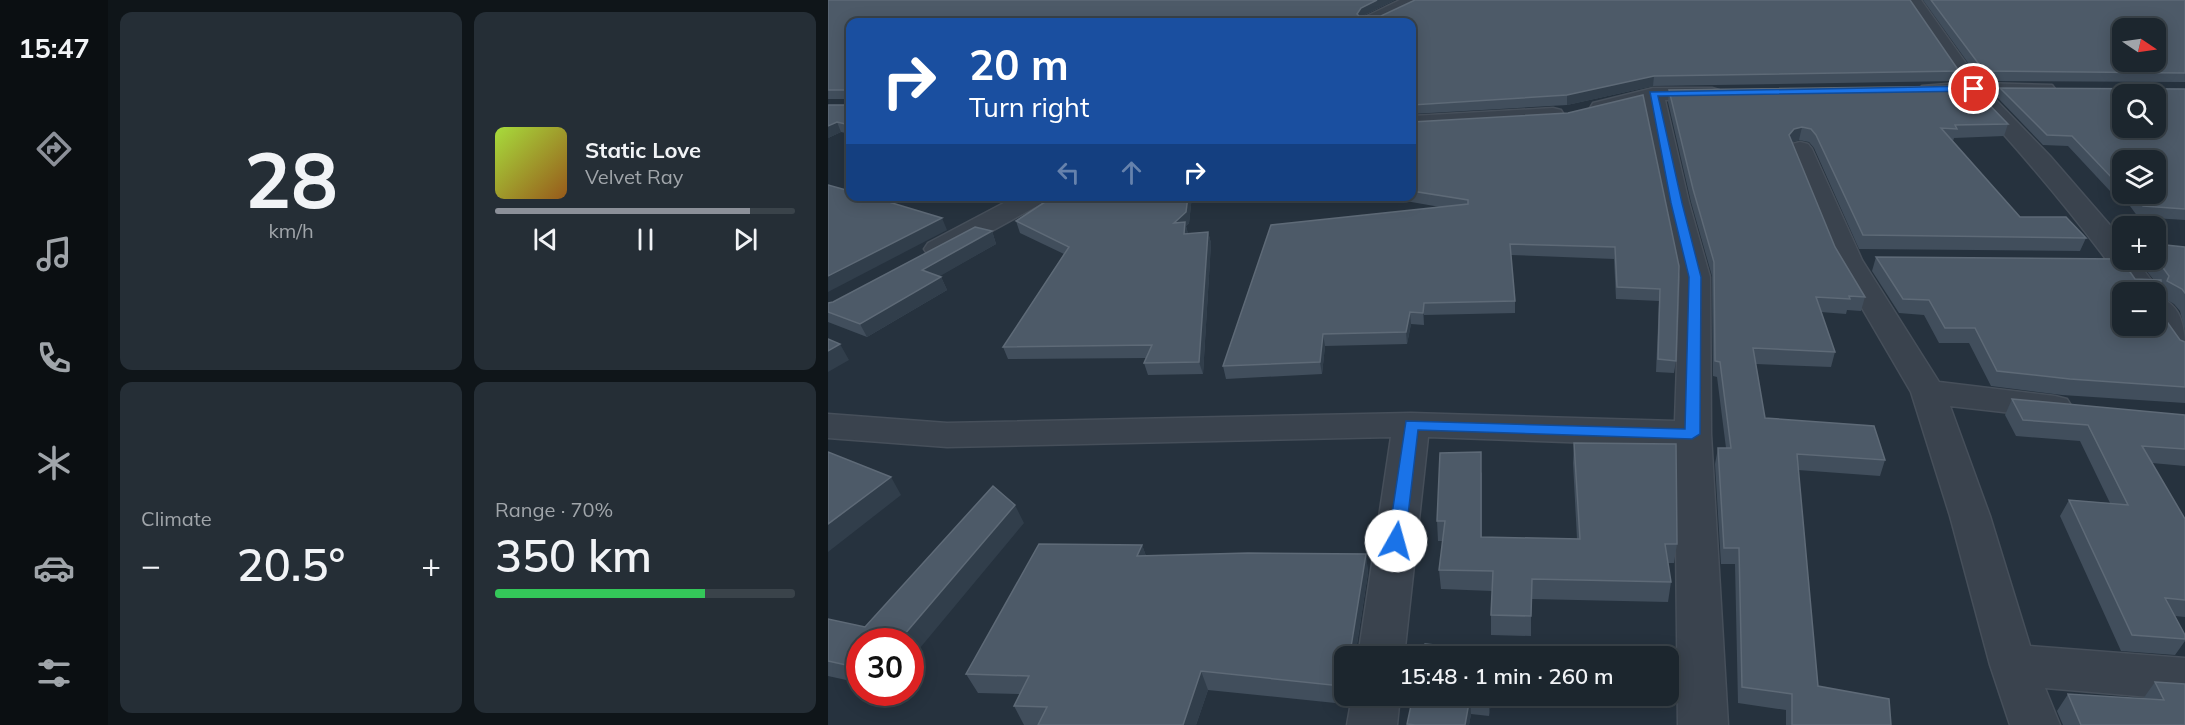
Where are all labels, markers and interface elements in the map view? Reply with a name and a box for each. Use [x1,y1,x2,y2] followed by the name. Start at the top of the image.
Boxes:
[2112,18,2166,72] north arrow
[2112,18,2166,336] map controls
[18,31,90,65] text: 15:47
[969,38,1069,91] text: 20 m
[870,42,948,120] icon: right
[1948,63,1999,114] pin
[1957,72,1990,105] icon: arrive
[2112,84,2166,138] button: search
[969,90,1089,124] text: Turn right
[33,128,75,170] icon: directions
[244,130,338,228] text: 28
[585,136,701,164] text: Static Love
[2112,150,2166,204] button: layers
[1052,156,1085,189] icon: left
[1115,156,1148,189] icon: ahead
[1178,156,1211,189] icon: right
[585,164,683,189] text: Velvet Ray
[2112,216,2166,270] button: +
[268,218,314,243] text: km/h
[529,223,562,256] icon: previous
[629,223,662,256] icon: pause
[729,223,762,256] icon: next
[33,233,75,275] icon: music
[2112,282,2166,336] button: −
[33,337,75,379] icon: phone
[33,442,75,484] icon: climate
[495,497,613,522] text: Range · 70%
[141,506,212,531] text: Climate
[1364,509,1428,573] position arrow
[495,527,652,583] text: 350 km
[237,536,345,592] text: 20.5°
[141,544,161,585] text: −
[421,544,441,585] text: +
[33,547,75,589] icon: car
[846,628,924,706] speed limit sign: 30
[33,652,75,694] icon: filters
[1399,662,1614,690] text: 15:48 · 1 min · 260 m

